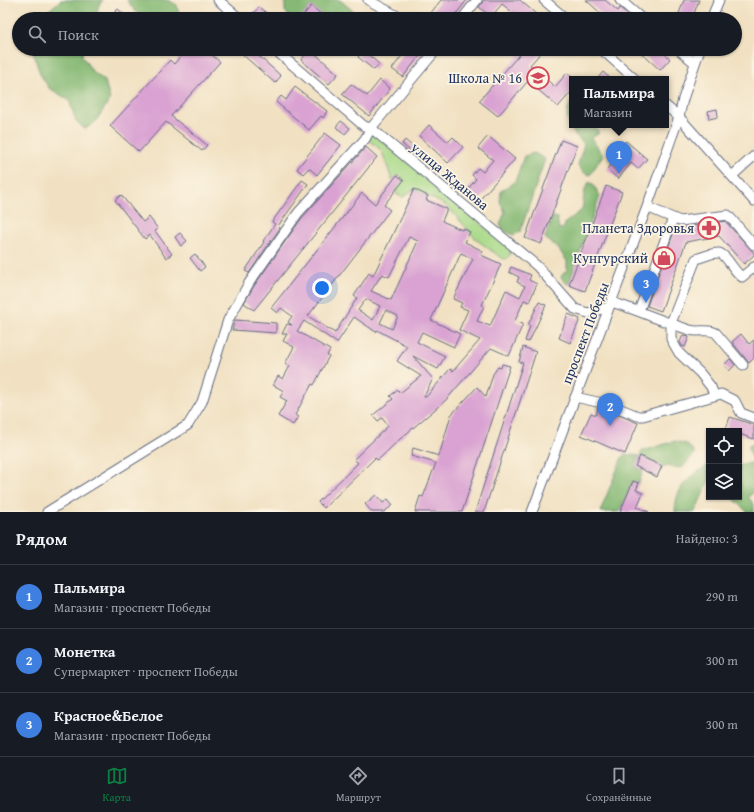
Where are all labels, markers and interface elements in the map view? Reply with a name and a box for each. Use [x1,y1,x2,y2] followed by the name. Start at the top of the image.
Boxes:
[12,12,742,56] search box
[26,23,48,45] icon: search
[58,24,99,45] text: Поиск
[525,65,551,91] school or university icon: Школа № 16
[449,68,522,88] place label: Школа № 16
[569,76,669,128] popup
[583,82,655,103] text: Пальмира
[583,103,632,122] text: Магазин
[406,137,494,215] street label: улица Жданова
[606,141,632,174] pin: 1
[696,215,722,241] pharmacy icon: Планета Здоровья
[582,218,694,238] place label: Планета Здоровья
[651,245,677,271] shop icon: Кунгурский
[573,248,648,268] place label: Кунгурский
[633,270,659,303] pin: 3
[312,278,332,298] your location
[556,279,614,387] street label: проспект Победы
[597,393,623,426] pin: 2
[706,428,742,500] map controls
[706,428,742,464] button: locate
[706,464,742,500] button: layers
[16,526,67,551] text: Рядом
[676,529,738,548] text: Найдено: 3
[54,577,125,598] text: Пальмира
[26,587,32,606] text: 1
[706,587,738,606] text: 290 m
[54,598,211,617] text: Магазин · проспект Победы
[54,641,115,662] text: Монетка
[26,651,32,670] text: 2
[706,651,738,670] text: 300 m
[54,662,238,681] text: Супермаркет · проспект Победы
[54,705,163,726] text: Красное&Белое
[26,715,32,734] text: 3
[706,715,738,734] text: 300 m
[54,726,211,745] text: Магазин · проспект Победы
[102,765,131,805] tab: Карта
[336,765,381,805] tab: Маршрут
[586,765,651,805] tab: Сохранённые

